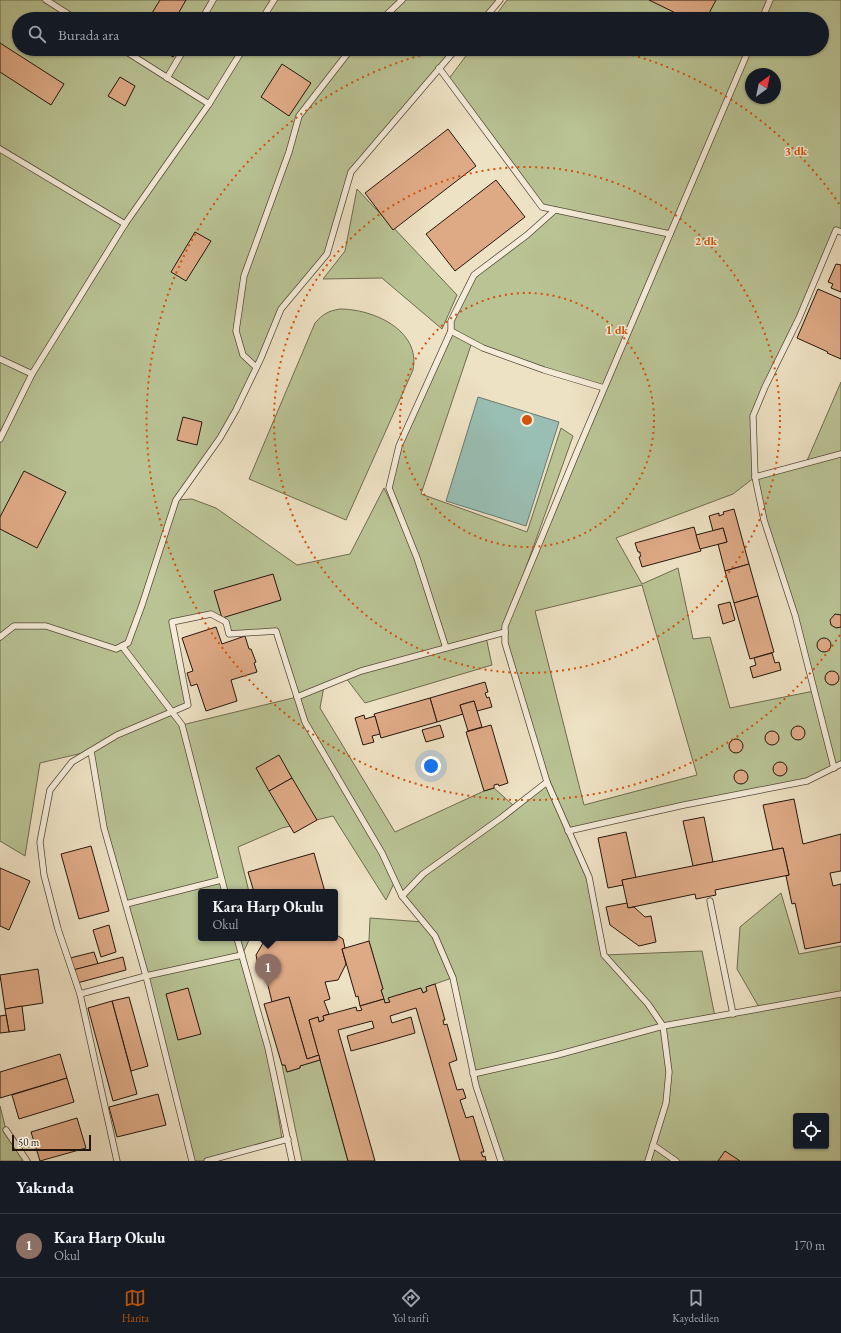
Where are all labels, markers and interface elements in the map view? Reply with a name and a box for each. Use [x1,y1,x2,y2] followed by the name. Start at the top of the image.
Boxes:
[12,12,829,56] search box
[26,23,48,45] icon: search
[58,25,119,44] text: Burada ara
[745,68,781,104] north arrow
[785,143,808,159] text: 3 dk
[695,233,718,249] text: 2 dk
[606,322,629,338] text: 1 dk
[520,413,534,427] centre of rings
[421,756,441,776] your location
[198,889,338,941] popup
[212,897,324,916] text: Kara Harp Okulu
[212,916,238,933] text: Okul
[255,954,281,987] pin: 1
[793,1113,829,1149] map controls
[793,1113,829,1149] button: locate
[12,1133,91,1152] scale bar
[18,1135,39,1149] text: 50 m
[16,1176,74,1198] text: Yakında
[54,1228,165,1247] text: Kara Harp Okulu
[26,1237,32,1254] text: 1
[794,1237,825,1254] text: 170 m
[54,1247,80,1264] text: Okul
[122,1287,149,1325] tab: Harita
[392,1287,429,1325] tab: Yol tarifi
[672,1287,719,1325] tab: Kaydedilen

